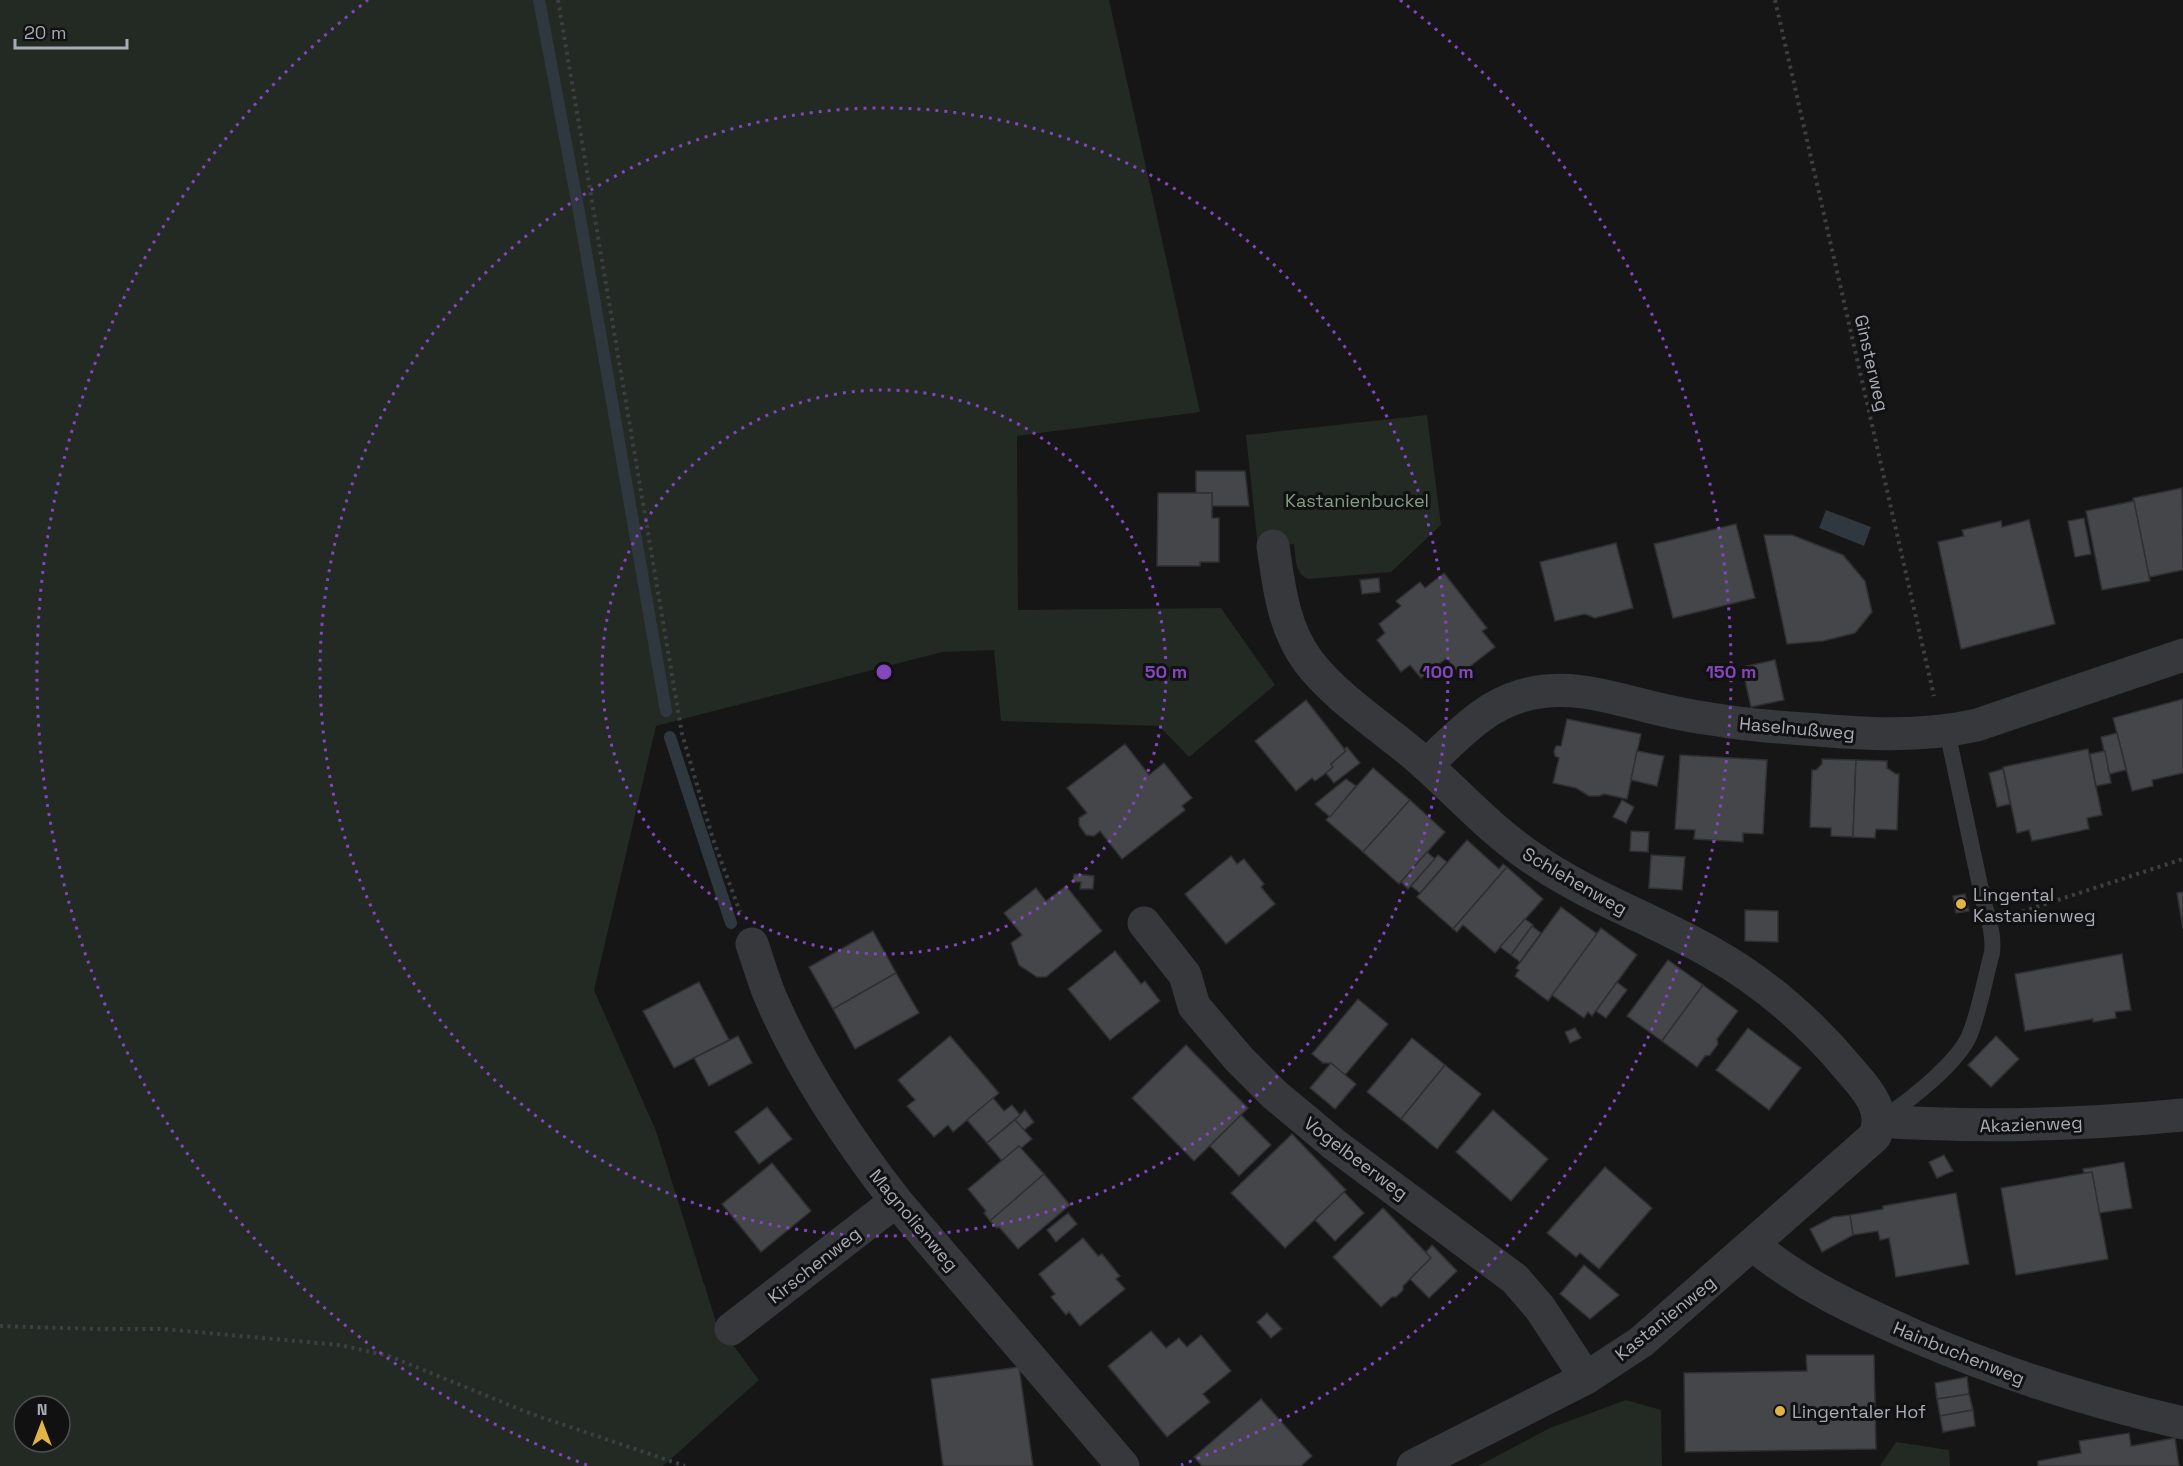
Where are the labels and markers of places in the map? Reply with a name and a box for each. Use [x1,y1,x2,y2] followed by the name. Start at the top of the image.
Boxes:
[874,662,894,682] centre of rings
[1973,883,2096,927] place label: Lingental Kastanienweg
[1954,897,1968,911] marker: Lingental Kastanienweg
[1792,1400,1926,1423] place label: Lingentaler Hof
[1773,1404,1787,1418] marker: Lingentaler Hof

